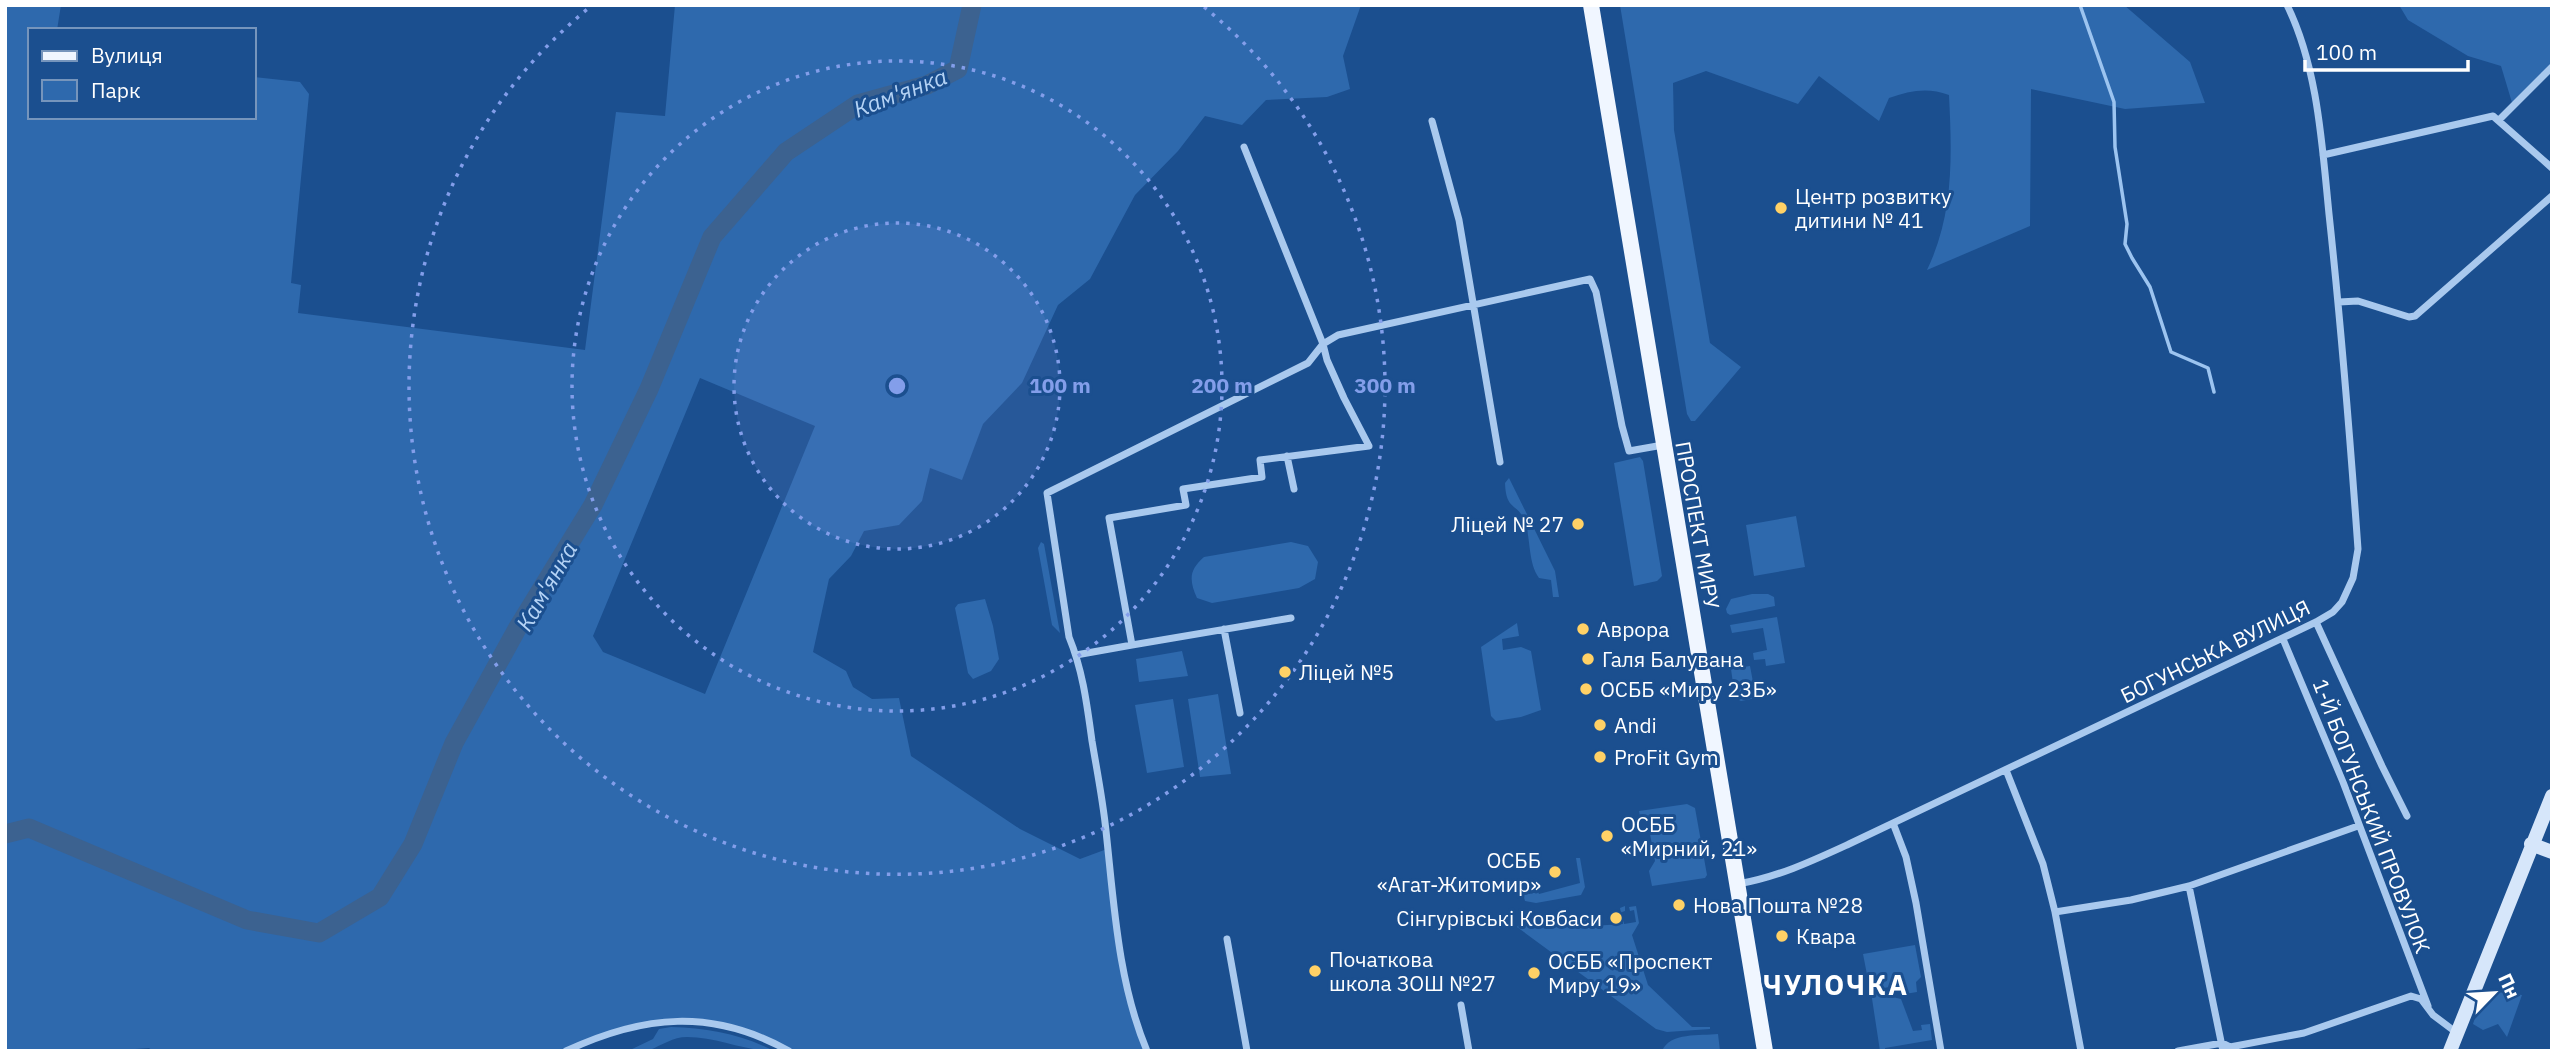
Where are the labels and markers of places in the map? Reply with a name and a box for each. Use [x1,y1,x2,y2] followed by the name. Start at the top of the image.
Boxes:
[1795,182,1952,234] place label: Центр розвитку дитини № 41
[1773,200,1789,216] marker: Центр розвитку дитини № 41
[885,374,909,398] centre of rings
[1451,510,1564,538] place label: Ліцей № 27
[1570,516,1586,532] marker: Ліцей № 27
[1597,615,1670,643] place label: Аврора
[1575,621,1591,637] marker: Аврора
[1602,645,1744,673] place label: Галя Балувана
[1580,651,1596,667] marker: Галя Балувана
[1299,658,1394,686] place label: Ліцей №5
[1277,664,1293,680] marker: Ліцей №5
[1600,675,1777,703] place label: ОСББ «Миру 23Б»
[1578,681,1594,697] marker: ОСББ «Миру 23Б»
[1614,711,1657,739] place label: Andi
[1592,717,1608,733] marker: Andi
[1614,743,1719,771] place label: ProFit Gym
[1592,749,1608,765] marker: ProFit Gym
[1621,810,1757,862] place label: ОСББ «Мирний, 21»
[1599,828,1615,844] marker: ОСББ «Мирний, 21»
[1377,846,1541,898] place label: ОСББ «Агат-Житомир»
[1547,864,1563,880] marker: ОСББ «Агат-Житомир»
[1693,891,1863,919] place label: Нова Пошта №28
[1671,897,1687,913] marker: Нова Пошта №28
[1396,904,1602,932] place label: Сінгурівські Ковбаси
[1608,910,1624,926] marker: Сінгурівські Ковбаси
[1796,922,1856,950] place label: Квара
[1774,928,1790,944] marker: Квара
[1329,945,1496,997] place label: Початкова школа ЗОШ №27
[1548,947,1713,999] place label: ОСББ «Проспект Миру 19»
[1307,963,1323,979] marker: Початкова школа ЗОШ №27
[1526,965,1542,981] marker: ОСББ «Проспект Миру 19»

